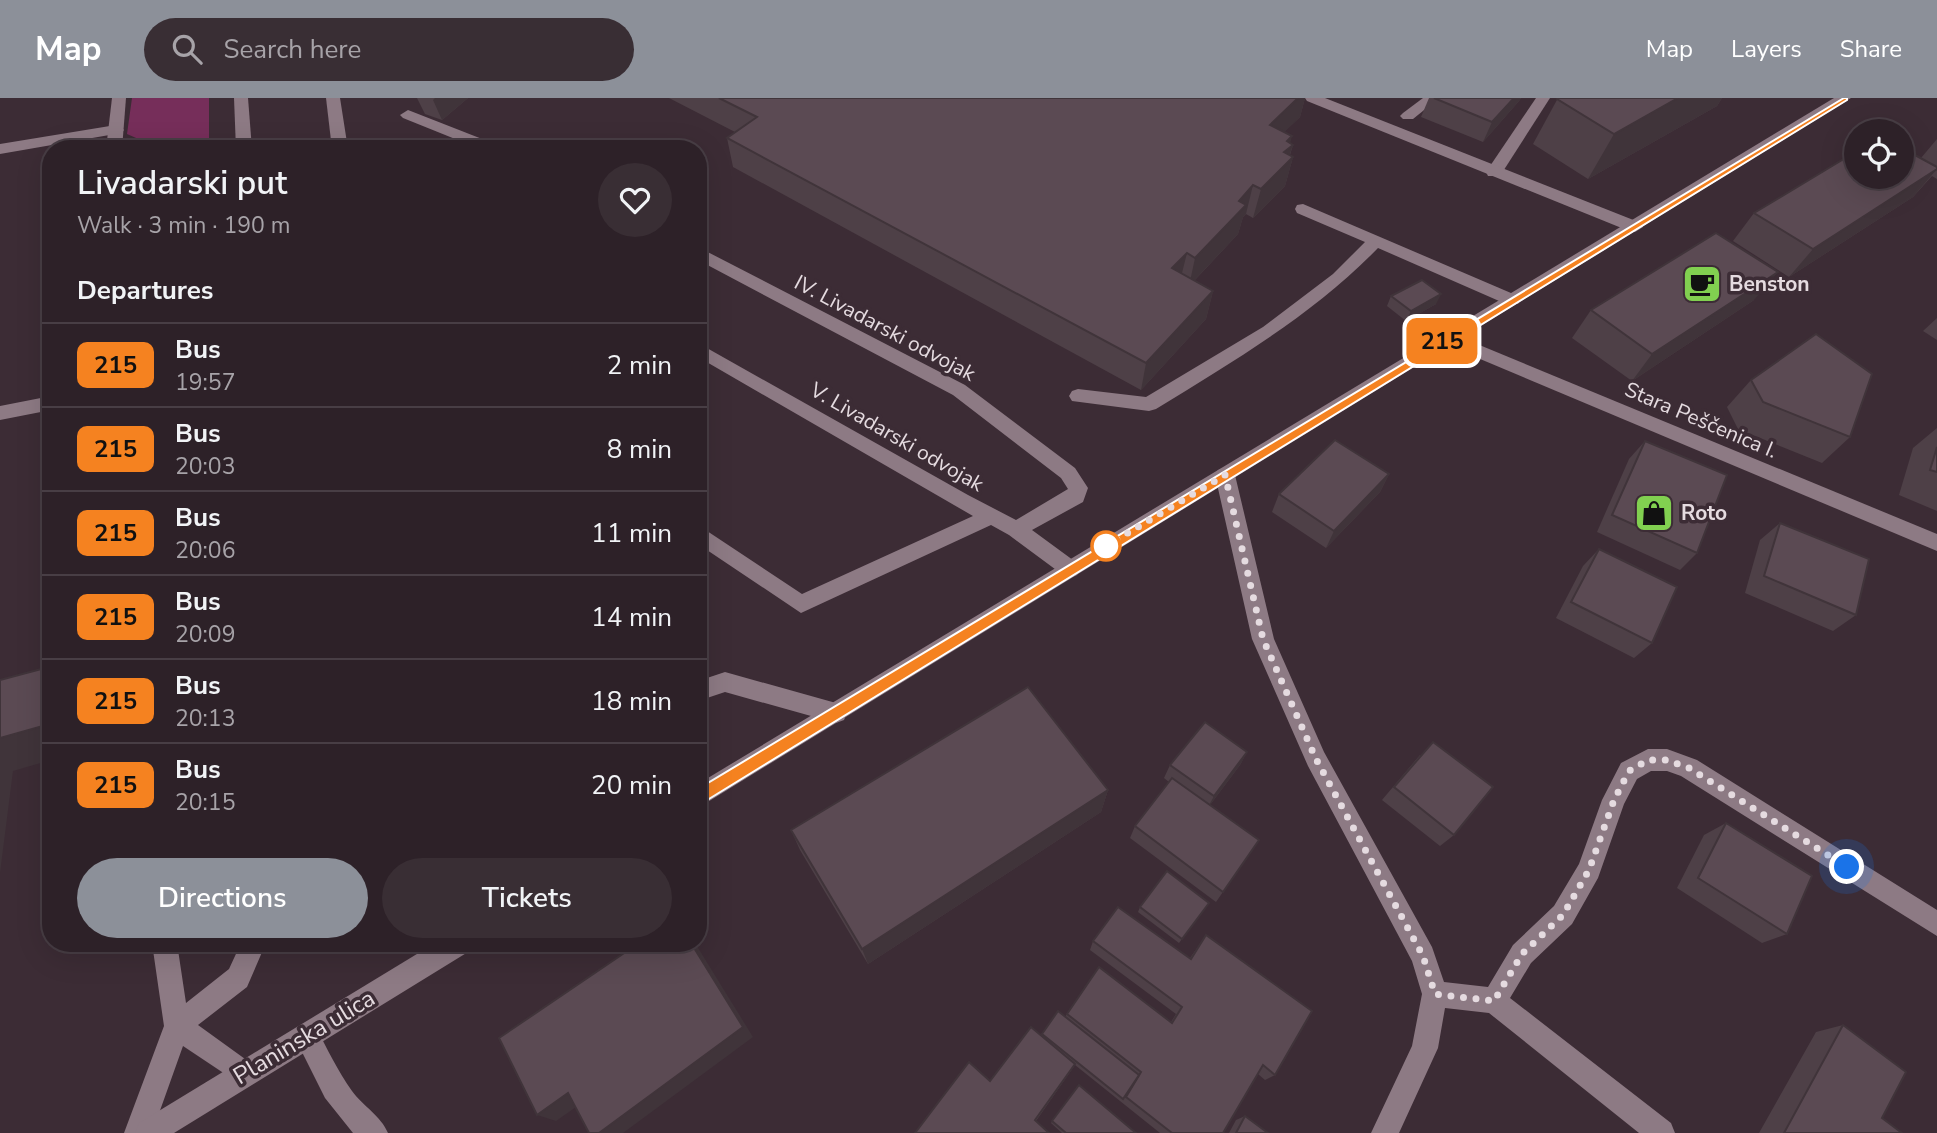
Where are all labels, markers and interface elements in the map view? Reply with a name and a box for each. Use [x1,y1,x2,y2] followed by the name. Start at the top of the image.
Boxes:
[144,18,634,81] search box
[35,27,102,72] text: Map
[168,30,206,68] icon: search
[224,32,361,67] text: Search here
[1646,33,1693,65] text: Map
[1731,33,1802,65] text: Layers
[1840,33,1902,65] text: Share
[1844,119,1914,189] map controls
[1844,119,1914,189] button: locate
[77,161,287,206] text: Livadarski put
[598,163,672,237] button: heart
[77,210,290,241] text: Walk · 3 min · 190 m
[1681,263,1723,305] cafe icon: Benston
[789,268,981,388] street label: IV. Livadarski odvojak
[1729,270,1810,298] place label: Benston
[77,273,213,308] text: Departures
[1402,318,1482,364] line badge: 215
[1420,325,1464,357] text: 215
[175,332,221,367] text: Bus
[607,348,672,383] text: 2 min
[94,349,137,381] text: 215
[175,367,235,398] text: 19:57
[804,375,989,498] street label: V. Livadarski odvojak
[1620,375,1782,465] street label: Stara Peščenica I.
[175,416,221,451] text: Bus
[607,432,672,467] text: 8 min
[94,433,137,465] text: 215
[175,451,235,482] text: 20:03
[1633,492,1675,534] shop icon: Roto
[1681,499,1727,527] place label: Roto
[175,500,221,535] text: Bus
[591,516,672,551] text: 11 min
[94,517,137,549] text: 215
[1091,531,1121,561] unlabelled marker
[175,535,235,566] text: 20:06
[175,584,221,619] text: Bus
[591,600,672,635] text: 14 min
[94,601,137,633] text: 215
[175,619,235,650] text: 20:09
[175,668,221,703] text: Bus
[591,684,672,719] text: 18 min
[94,685,137,717] text: 215
[175,703,235,734] text: 20:13
[175,752,221,787] text: Bus
[591,768,672,803] text: 20 min
[94,769,137,801] text: 215
[175,787,235,818] text: 20:15
[1829,849,1864,884] your location
[77,858,368,938] button: Directions
[382,858,672,938] button: Tickets
[227,982,381,1092] street label: Planinska ulica

